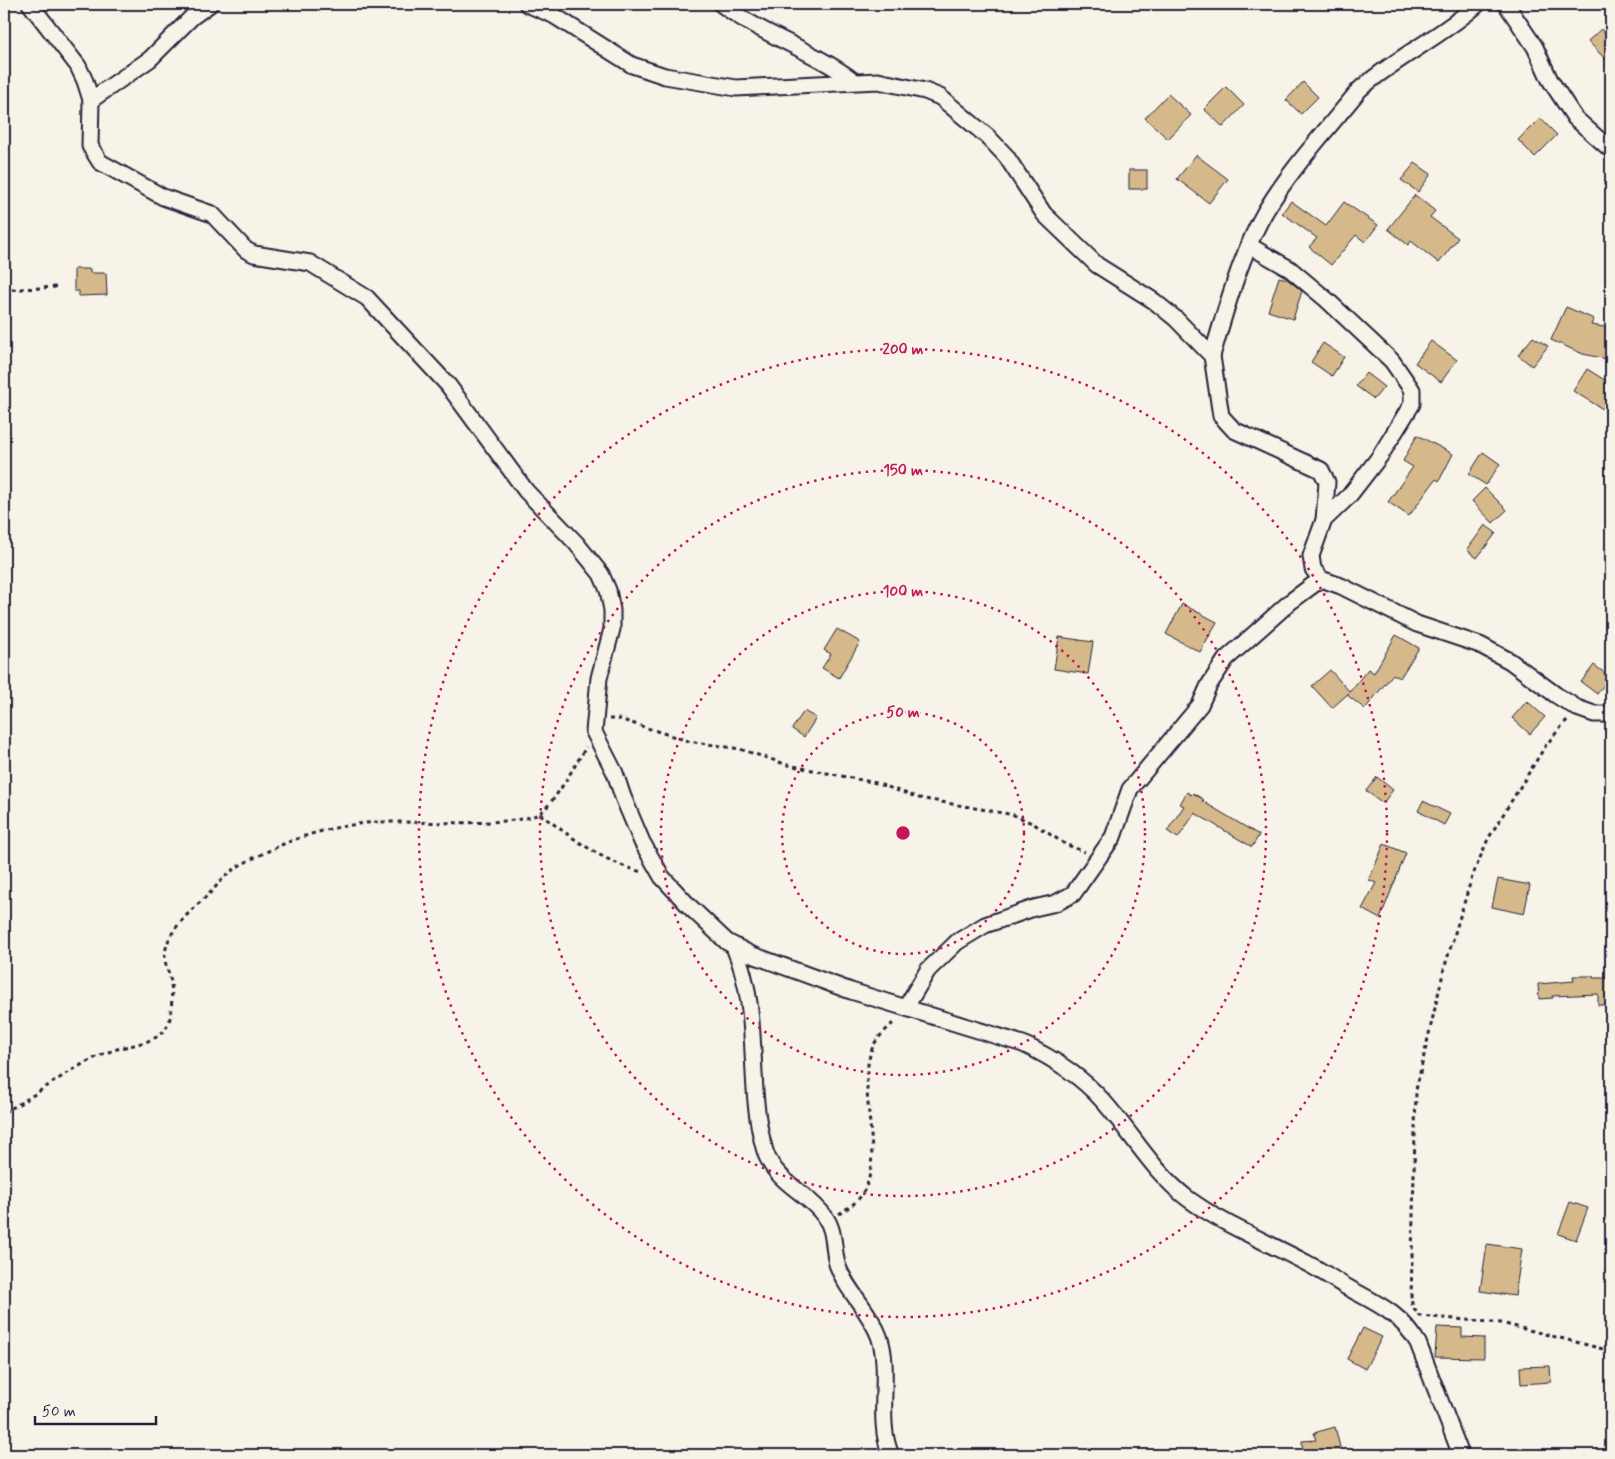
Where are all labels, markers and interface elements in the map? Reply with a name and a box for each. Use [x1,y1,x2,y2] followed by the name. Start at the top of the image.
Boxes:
[883,340,924,360] text: 200 m
[883,461,923,481] text: 150 m
[883,582,923,602] text: 100 m
[886,703,920,723] text: 50 m
[894,824,912,842] centre of rings
[35,1394,156,1426] scale bar
[42,1402,76,1422] text: 50 m

